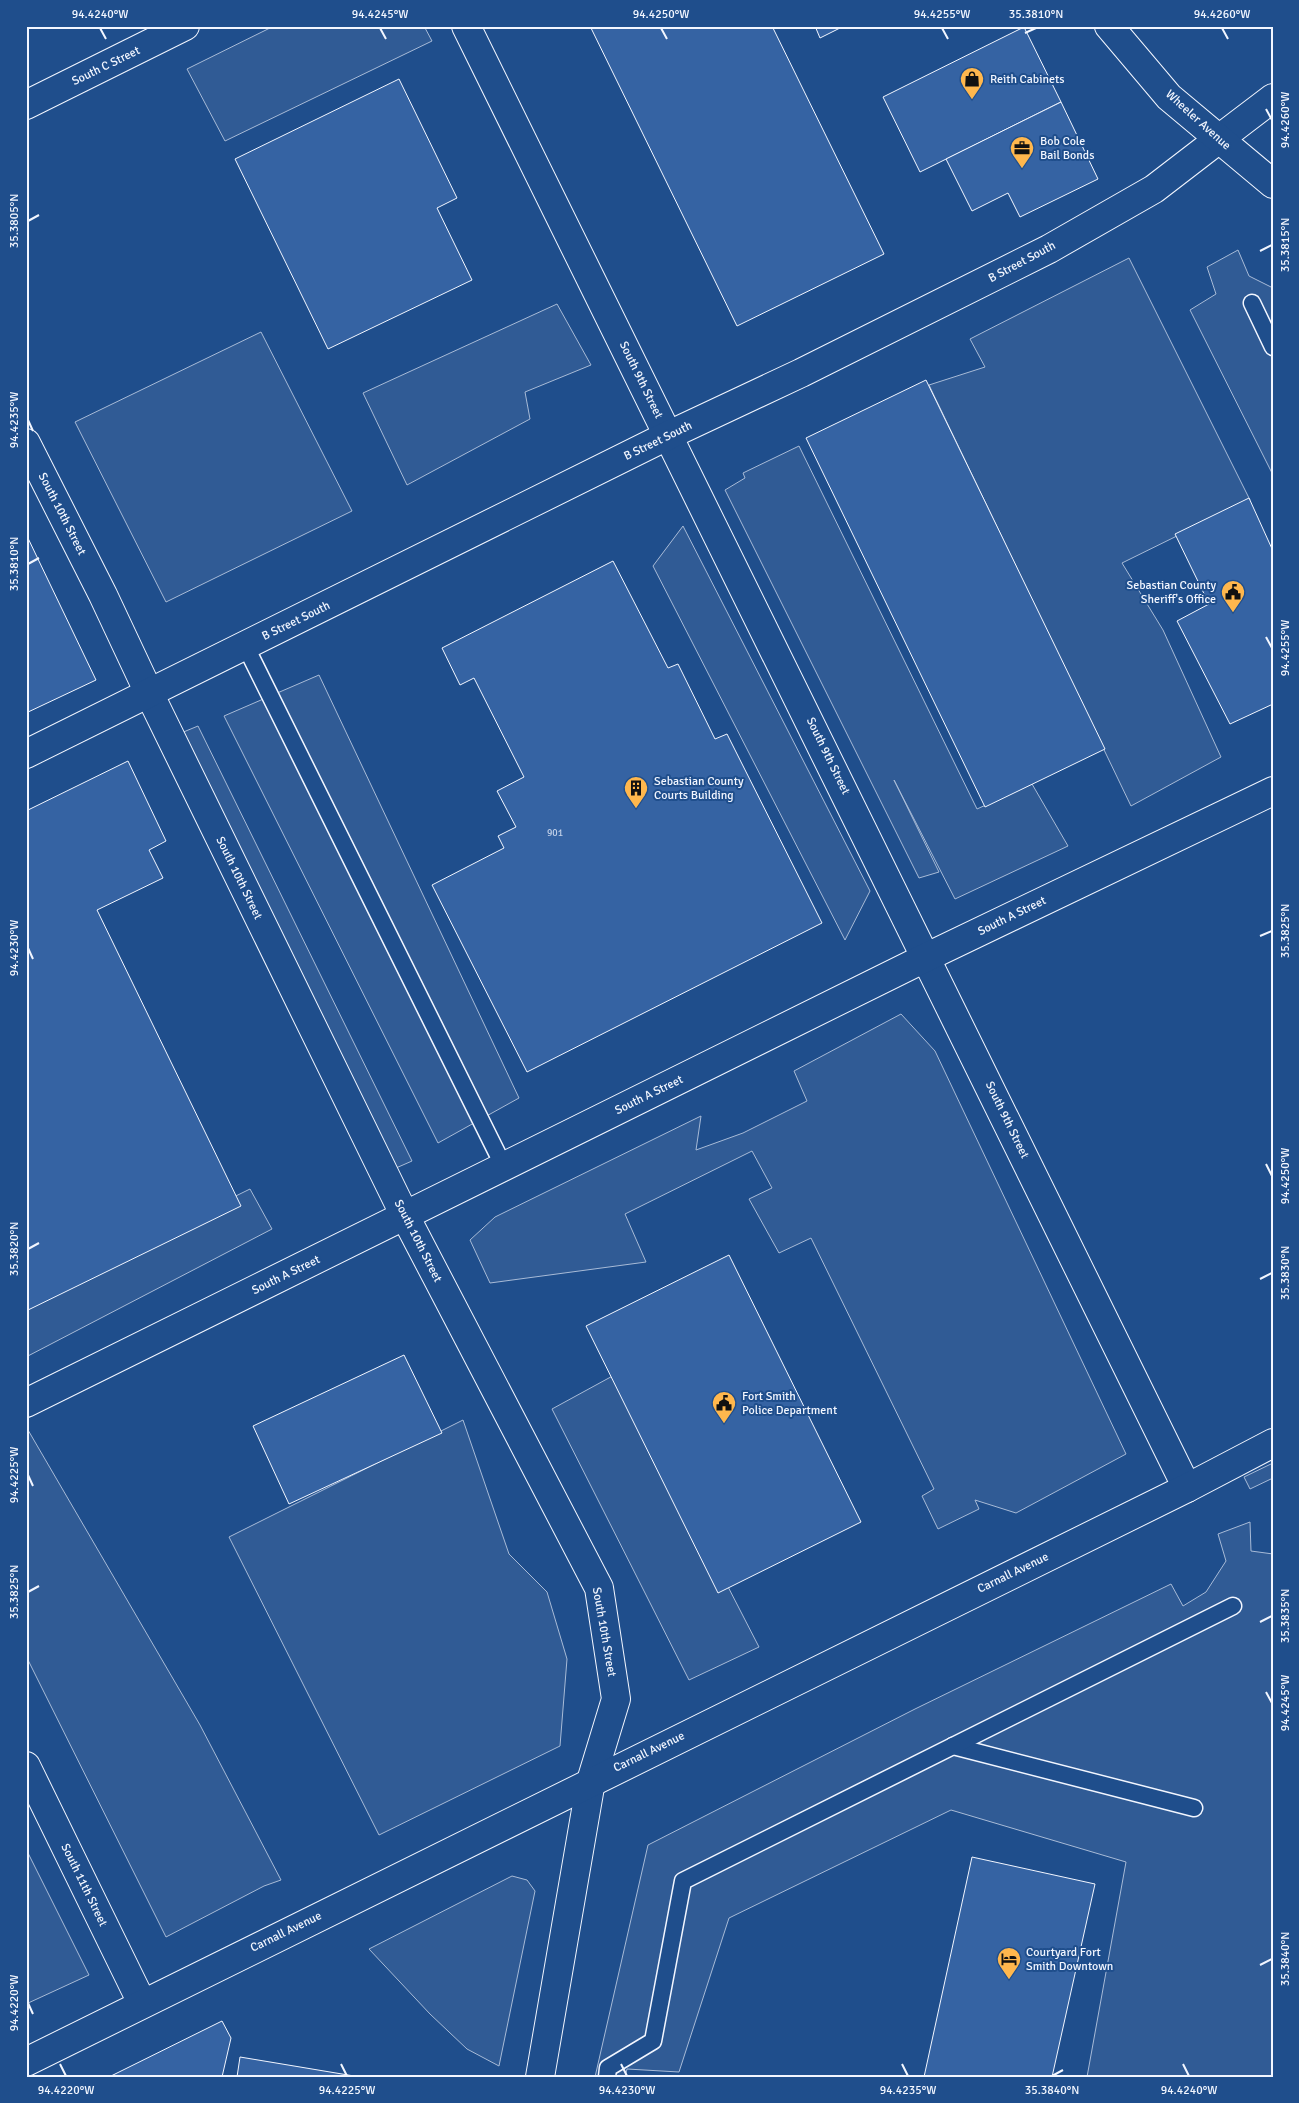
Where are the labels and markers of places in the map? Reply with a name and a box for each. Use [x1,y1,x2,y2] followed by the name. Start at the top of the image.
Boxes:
[959,66,985,100] shop icon: Reith Cabinets
[990,72,1064,87] place label: Reith Cabinets
[1040,134,1094,163] place label: Bob Cole Bail Bonds
[1009,135,1035,169] office icon: Bob Cole Bail Bonds
[1126,578,1216,607] place label: Sebastian County Sheriff's Office
[1220,579,1246,613] public building icon: Sebastian County Sheriff's Office
[654,774,744,803] place label: Sebastian County Courts Building
[623,775,649,809] building icon: Sebastian County Courts Building
[742,1389,837,1418] place label: Fort Smith Police Department
[711,1390,737,1424] public building icon: Fort Smith Police Department
[1026,1945,1113,1974] place label: Courtyard Fort Smith Downtown
[996,1946,1022,1980] hotel icon: Courtyard Fort Smith Downtown

